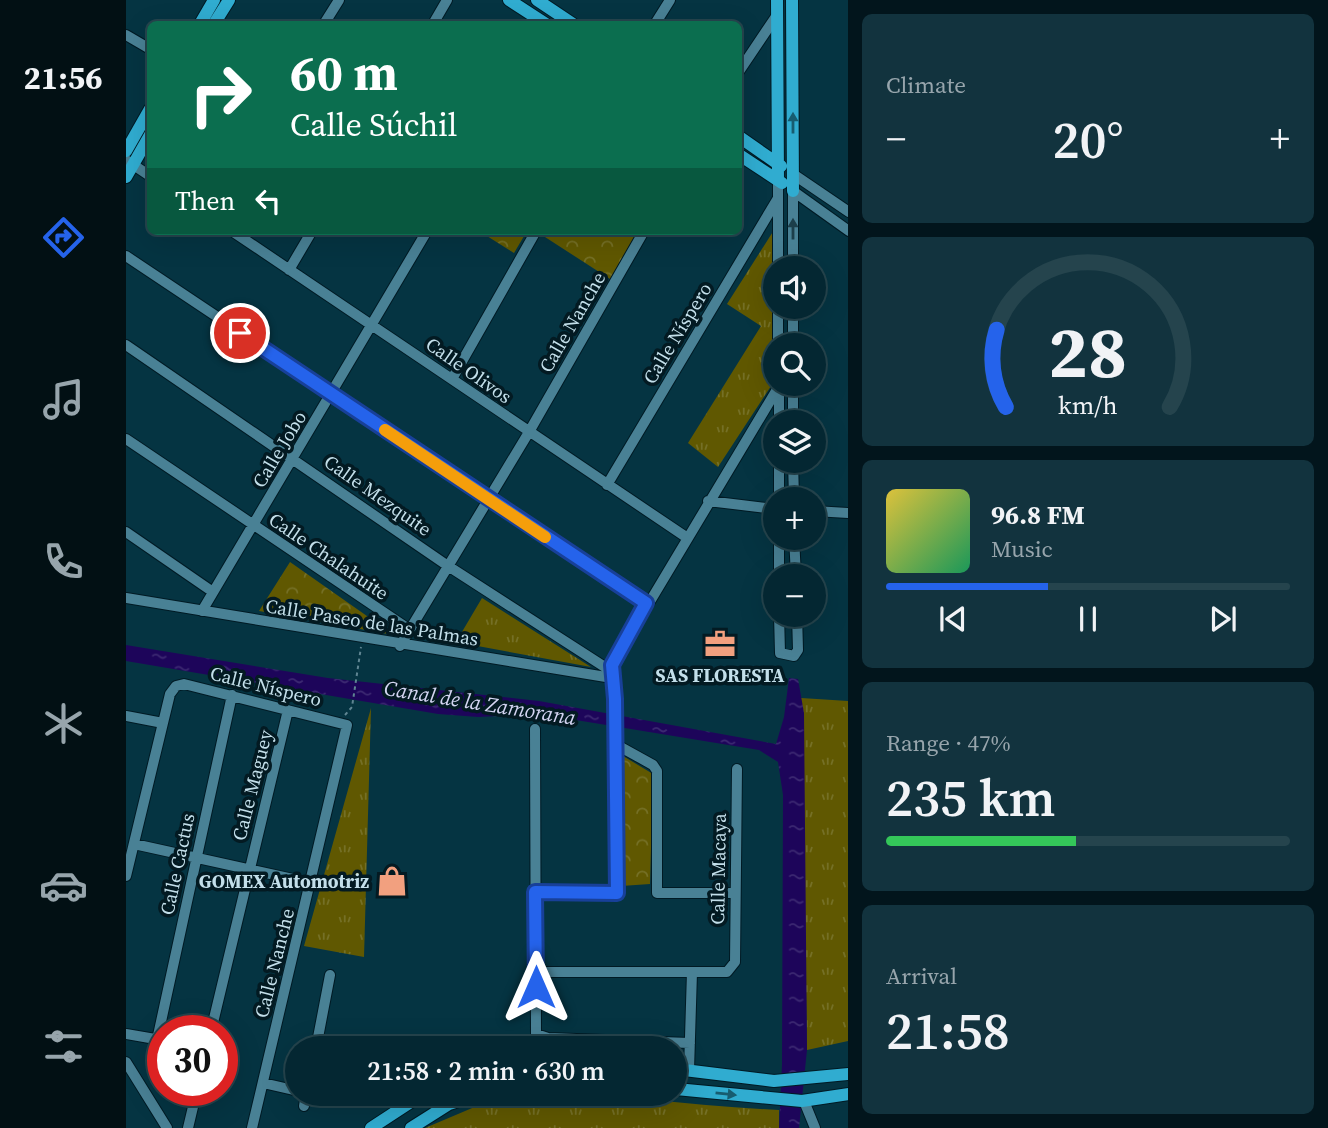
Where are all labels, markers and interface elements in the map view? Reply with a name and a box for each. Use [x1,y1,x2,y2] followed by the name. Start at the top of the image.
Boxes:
[290,39,398,106] text: 60 m
[175,49,266,140] icon: right
[24,56,102,100] text: 21:56
[886,69,966,101] text: Climate
[290,103,457,147] text: Calle Súchil
[1052,104,1124,175] text: 20°
[787,112,799,134] one-way arrow
[886,113,906,165] text: −
[1270,113,1290,165] text: +
[249,182,287,220] icon: left
[175,183,235,219] text: Then
[39,213,88,262] icon: directions
[787,218,799,240] one-way arrow
[763,256,826,627] map controls
[763,256,826,319] button: sound
[533,267,611,377] street label: Calle Nanche
[637,278,717,388] street label: Calle Níspero
[210,303,270,363] pin
[1049,303,1127,402] text: 28
[221,314,259,352] icon: arrive
[421,331,517,409] street label: Calle Olivos
[763,333,826,396] button: search
[39,375,88,424] icon: music
[1058,388,1118,422] text: km/h
[246,406,312,492] street label: Calle Jobo
[763,410,826,473] button: layers
[319,448,437,542] street label: Calle Mezquite
[763,487,826,550] button: +
[991,497,1085,533] text: 96.8 FM
[264,506,394,606] street label: Calle Chalahuite
[991,533,1053,565] text: Music
[39,537,88,586] icon: phone
[763,564,826,627] button: −
[264,592,480,652] street label: Calle Paseo de las Palmas
[934,600,972,638] icon: previous
[1069,600,1107,638] icon: pause
[1204,600,1242,638] icon: next
[703,627,737,661] office icon: SAS FLORESTA
[208,660,324,712] street label: Calle Níspero
[655,662,785,688] place label: SAS FLORESTA
[382,673,578,732] water label: Canal de la Zamorana
[39,699,88,748] icon: climate
[226,727,278,843] street label: Calle Maguey
[886,727,1011,759] text: Range · 47%
[886,762,1055,833] text: 235 km
[154,811,200,917] street label: Calle Cactus
[704,813,732,925] street label: Calle Macaya
[39,861,88,910] icon: car
[375,864,409,898] shop icon: GOMEX Automotriz
[199,868,369,894] place label: GOMEX Automotriz
[248,905,300,1021] street label: Calle Nanche
[499,950,573,1024] position arrow
[886,960,957,992] text: Arrival
[886,995,1010,1066] text: 21:58
[147,1015,238,1106] speed limit sign: 30
[39,1022,88,1071] icon: filters
[367,1053,605,1089] text: 21:58 · 2 min · 630 m
[715,1089,737,1100] one-way arrow

